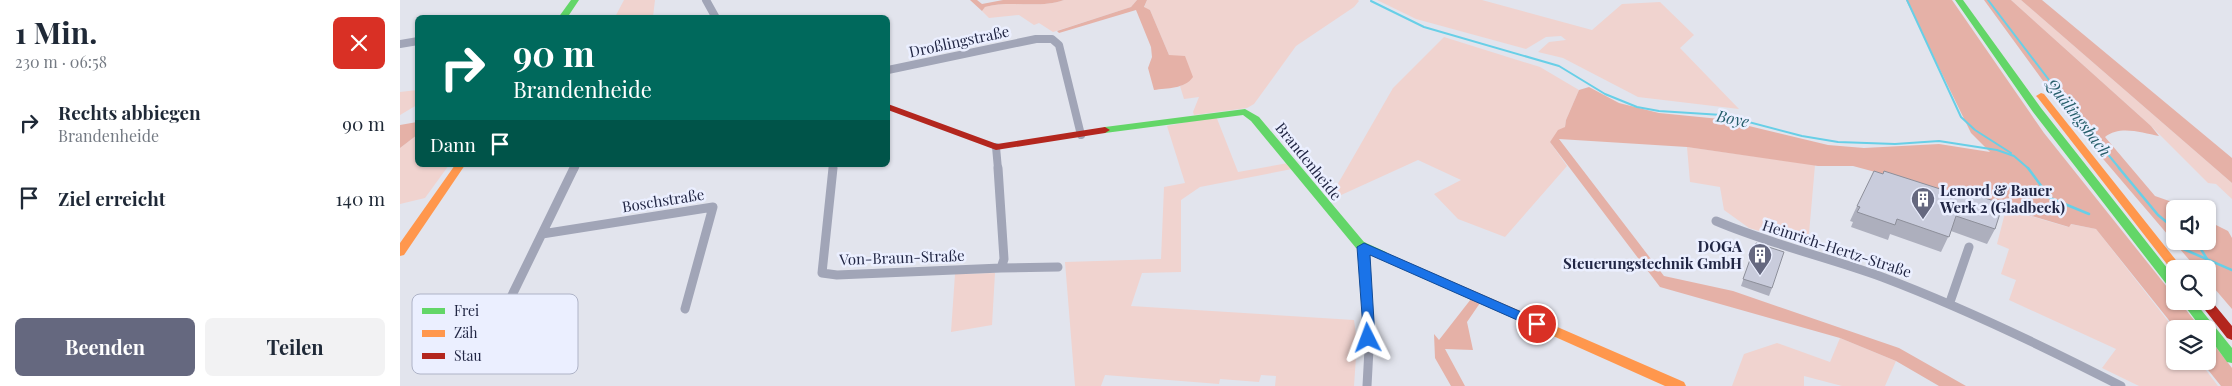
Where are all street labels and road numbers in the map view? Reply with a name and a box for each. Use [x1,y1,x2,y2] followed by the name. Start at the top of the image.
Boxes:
[907,21,1011,61] street label: Droßlingstraße
[1271,118,1347,204] street label: Brandenheide
[621,184,705,216] street label: Boschstraße
[1760,214,1914,282] street label: Heinrich-Hertz-Straße
[838,245,965,269] street label: Von-Braun-Straße

